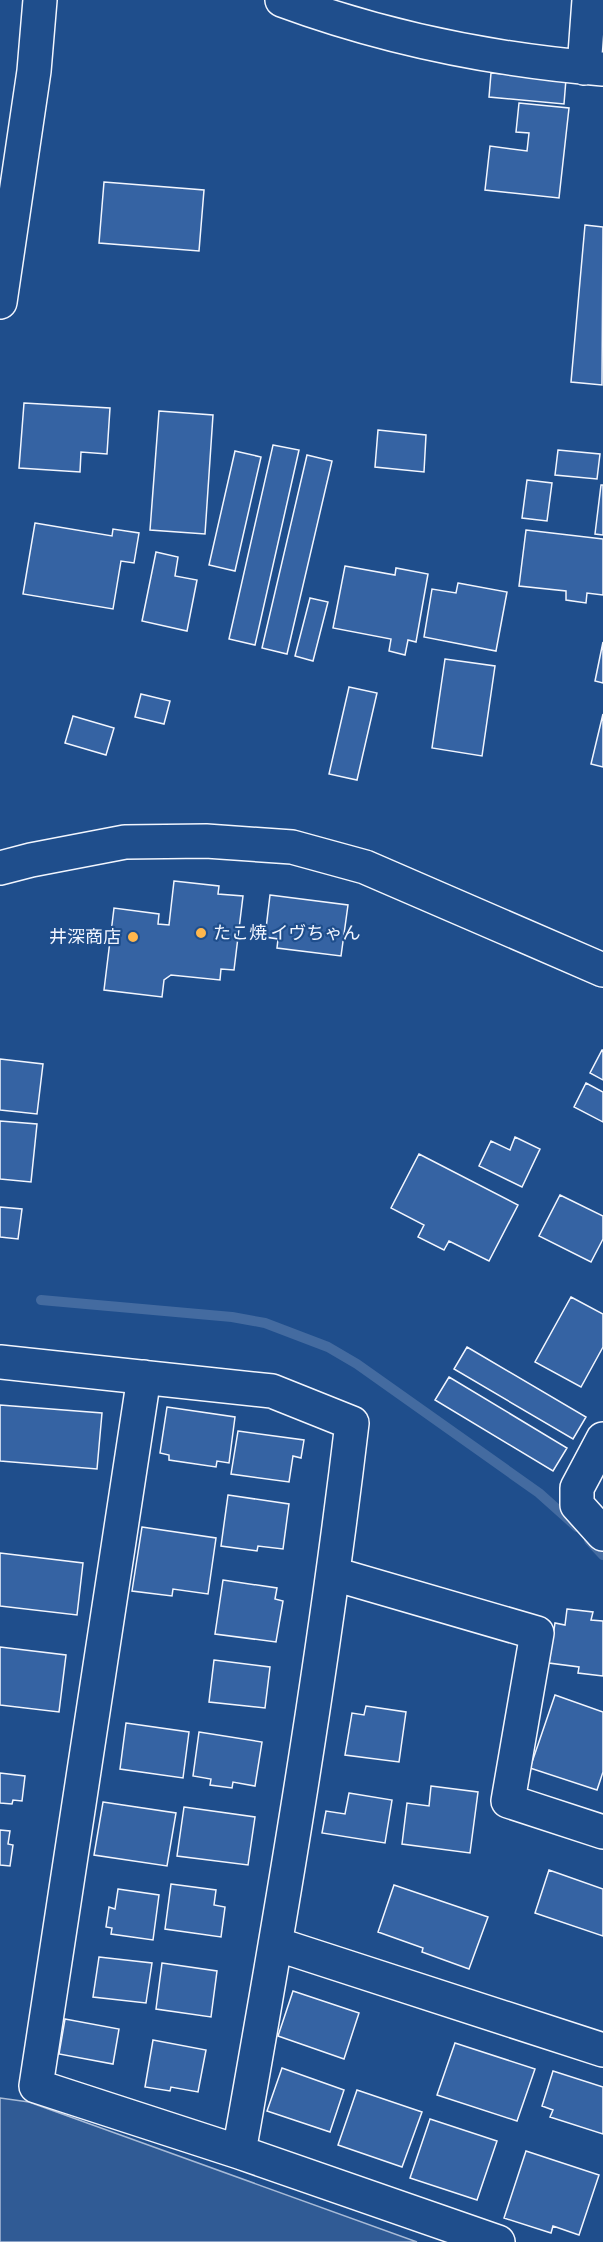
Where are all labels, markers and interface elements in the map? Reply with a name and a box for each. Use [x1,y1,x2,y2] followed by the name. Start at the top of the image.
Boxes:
[213,921,361,946] place label: たこ焼 イヴちゃん
[49,925,121,950] place label: 井深商店
[194,926,208,940] marker: たこ焼 イヴちゃん
[126,930,140,944] marker: 井深商店

